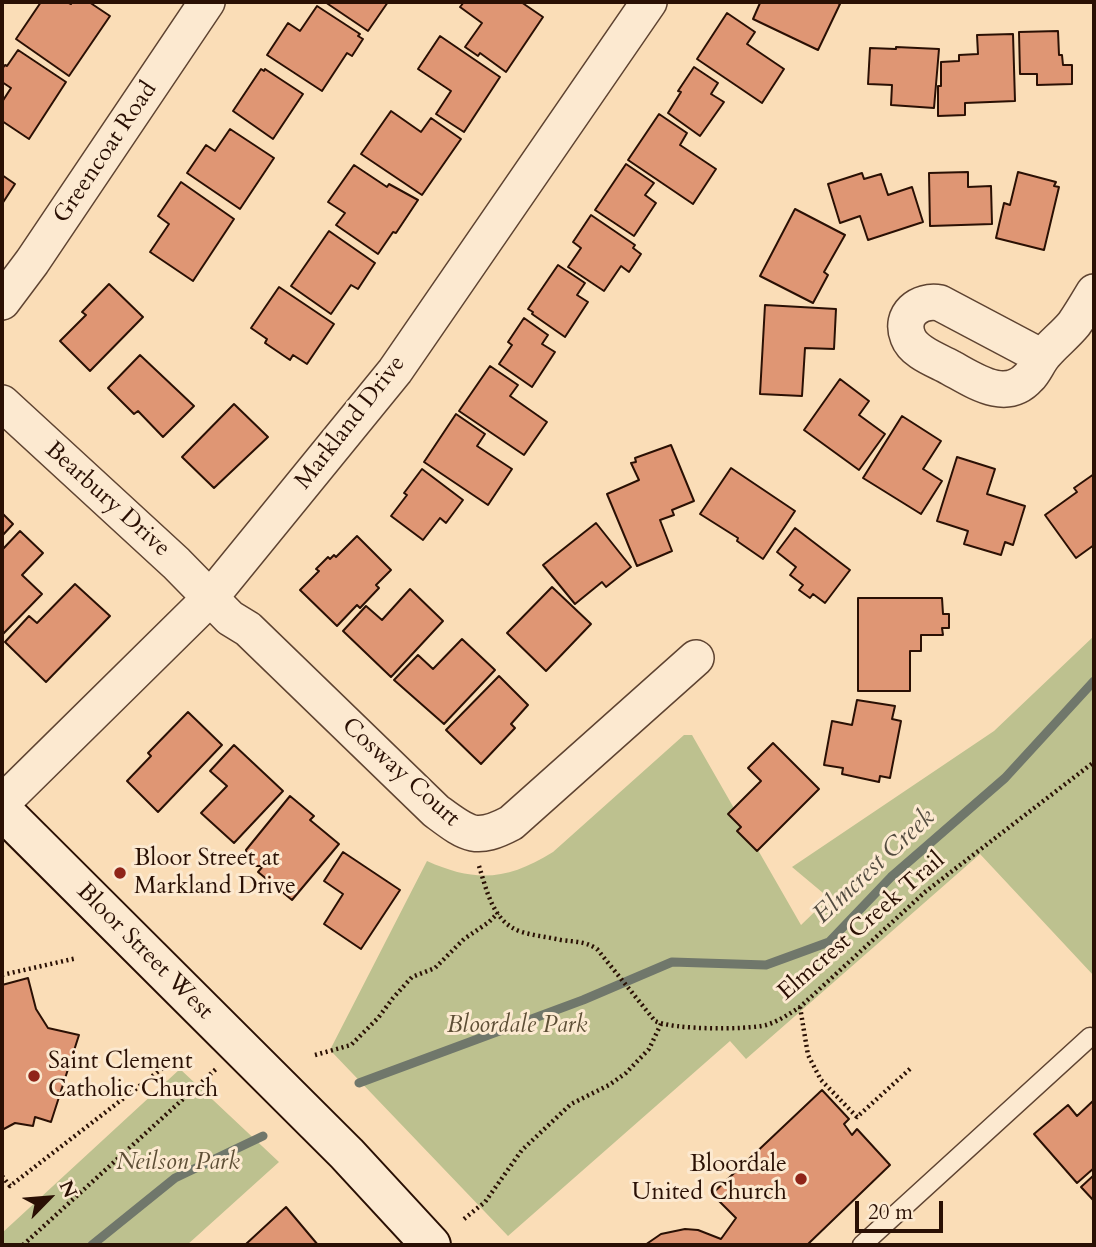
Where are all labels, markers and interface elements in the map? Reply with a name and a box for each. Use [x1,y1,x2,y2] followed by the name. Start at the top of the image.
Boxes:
[48,77,164,229] street label: Greencoat Road
[290,350,412,496] street label: Markland Drive
[39,436,175,564] street label: Bearbury Drive
[335,712,465,834] street label: Cosway Court
[808,803,942,931] water label: Elmcrest Creek
[134,845,296,901] place label: Bloor Street at Markland Drive
[773,847,951,1007] street label: Elmcrest Creek Trail
[112,865,128,881] marker: Bloor Street at Markland Drive
[70,878,218,1026] street label: Bloor Street West
[447,1012,587,1040] park label: Bloordale Park
[48,1048,218,1104] place label: Saint Clement Catholic Church
[26,1068,42,1084] marker: Saint Clement Catholic Church
[116,1149,240,1177] park label: Neilson Park
[632,1151,787,1207] place label: Bloordale United Church
[14,1163,84,1233] north arrow
[793,1171,809,1187] marker: Bloordale United Church
[53,1176,83,1202] text: N
[858,1188,946,1232] scale bar
[868,1198,913,1227] text: 20 m

